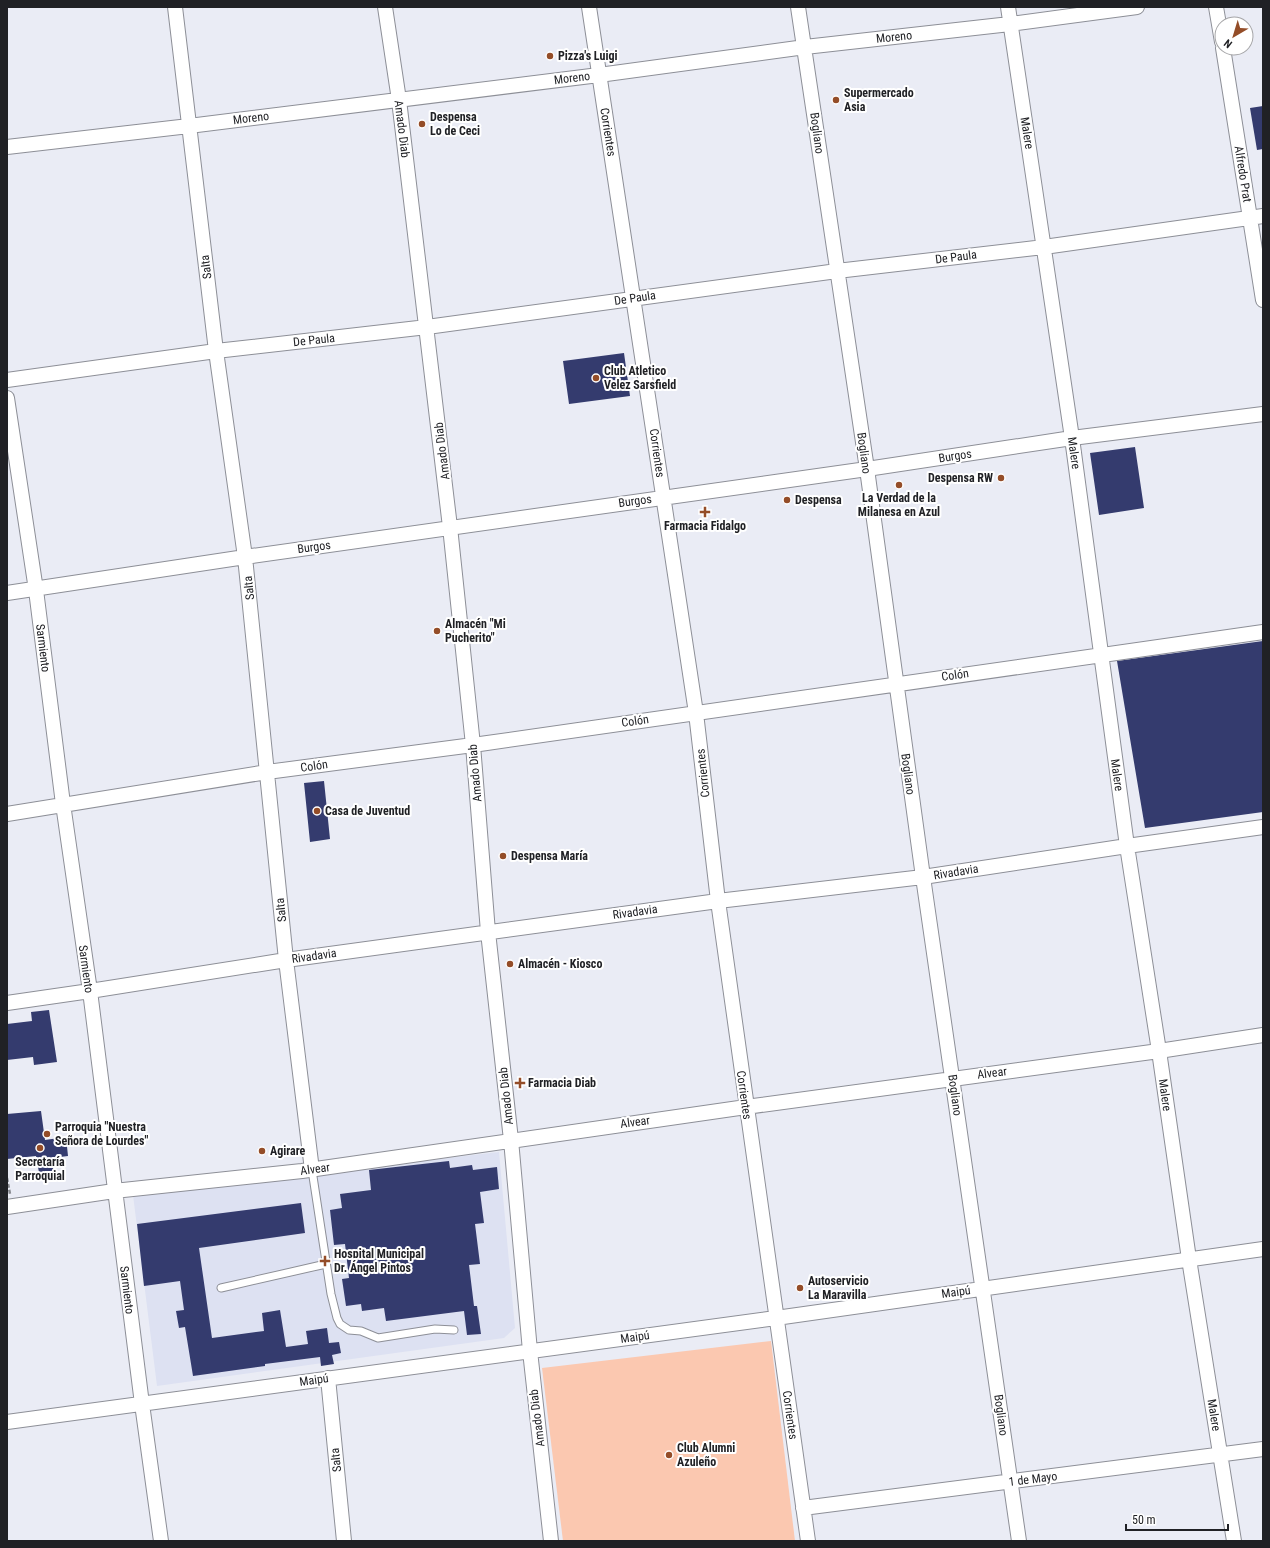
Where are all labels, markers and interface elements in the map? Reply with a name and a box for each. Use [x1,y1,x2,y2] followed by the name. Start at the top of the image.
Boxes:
[1214,16,1254,56] north arrow
[875,28,913,46] street label: Moreno
[1221,36,1235,51] text: N
[558,49,618,63] place label: Pizza's Luigi
[545,51,555,61] marker: Pizza's Luigi
[553,69,591,87] street label: Moreno
[844,86,914,114] place label: Supermercado Asia
[831,95,841,105] marker: Supermercado Asia
[392,100,412,159] street label: Amado Diab
[597,107,619,157] street label: Corrientes
[232,109,270,127] street label: Moreno
[430,110,480,138] place label: Despensa Lo de Ceci
[807,111,827,155] street label: Bogliano
[1018,116,1037,150] street label: Malere
[417,119,427,129] marker: Despensa Lo de Ceci
[1232,145,1254,204] street label: Alfredo Prat
[934,247,978,266] street label: De Paula
[198,254,214,280] street label: Salta
[613,288,657,308] street label: De Paula
[292,331,336,349] street label: De Paula
[604,364,676,392] place label: Club Atletico Velez Sarsfield
[591,373,601,383] marker: Club Atletico Velez Sarsfield
[432,421,452,480] street label: Amado Diab
[647,428,667,478] street label: Corrientes
[854,431,874,475] street label: Bogliano
[1065,436,1083,470] street label: Malere
[937,446,973,466] street label: Burgos
[928,471,993,485] place label: Despensa RW
[996,473,1006,483] marker: Despensa RW
[894,480,904,490] marker: La Verdad de la Milanesa en Azul
[858,491,940,519] place label: La Verdad de la Milanesa en Azul
[618,492,652,510] street label: Burgos
[795,493,842,507] place label: Despensa
[782,495,792,505] marker: Despensa
[700,507,710,517] marker: Farmacia Fidalgo
[664,519,746,533] place label: Farmacia Fidalgo
[297,538,331,556] street label: Burgos
[241,575,257,601] street label: Salta
[445,617,506,645] place label: Almacén "Mi Pucherito"
[33,623,53,673] street label: Sarmiento
[432,626,442,636] marker: Almacén "Mi Pucherito"
[940,666,970,684] street label: Colón
[620,712,650,730] street label: Colón
[466,744,484,802] street label: Amado Diab
[693,748,713,798] street label: Corrientes
[898,752,918,796] street label: Bogliano
[299,757,329,775] street label: Colón
[1108,758,1126,792] street label: Malere
[325,804,410,818] place label: Casa de Juventud
[312,806,322,816] marker: Casa de Juventud
[511,849,588,863] place label: Despensa María
[498,851,508,861] marker: Despensa María
[933,862,980,882] street label: Rivadavia
[273,897,289,923] street label: Salta
[612,902,659,922] street label: Rivadavia
[76,944,96,994] street label: Sarmiento
[291,946,338,966] street label: Rivadavia
[518,957,602,971] place label: Almacén - Kiosco
[505,959,515,969] marker: Almacén - Kiosco
[976,1064,1008,1082] street label: Alvear
[496,1066,516,1125] street label: Amado Diab
[734,1070,754,1120] street label: Corrientes
[945,1073,965,1117] street label: Bogliano
[528,1076,596,1090] place label: Farmacia Diab
[515,1078,525,1088] marker: Farmacia Diab
[1156,1078,1174,1112] street label: Malere
[619,1113,651,1131] street label: Alvear
[55,1120,148,1148] place label: Parroquia "Nuestra Señora de Lourdes"
[42,1129,52,1139] marker: Parroquia "Nuestra Señora de Lourdes"
[35,1143,45,1153] marker: Secretaría Parroquial
[270,1144,306,1158] place label: Agirare
[257,1146,267,1156] marker: Agirare
[15,1155,65,1183] place label: Secretaría Parroquial
[299,1160,331,1178] street label: Alvear
[334,1247,424,1275] place label: Hospital Municipal Dr. Ángel Pintos
[319,1255,331,1267] marker: Hospital Municipal Dr. Ángel Pintos
[117,1265,137,1315] street label: Sarmiento
[808,1274,869,1302] place label: Autoservicio La Maravilla
[795,1283,805,1293] marker: Autoservicio La Maravilla
[941,1283,972,1301] street label: Maipú
[620,1328,651,1346] street label: Maipú
[299,1371,330,1389] street label: Maipú
[527,1388,547,1447] street label: Amado Diab
[780,1390,800,1440] street label: Corrientes
[991,1393,1011,1437] street label: Bogliano
[1205,1398,1224,1432] street label: Malere
[677,1441,735,1469] place label: Club Alumni Azuleño
[328,1447,344,1473] street label: Salta
[664,1450,674,1460] marker: Club Alumni Azuleño
[1008,1469,1058,1489] street label: 1 de Mayo
[1126,1506,1228,1532] scale bar
[1132,1513,1156,1527] text: 50 m

